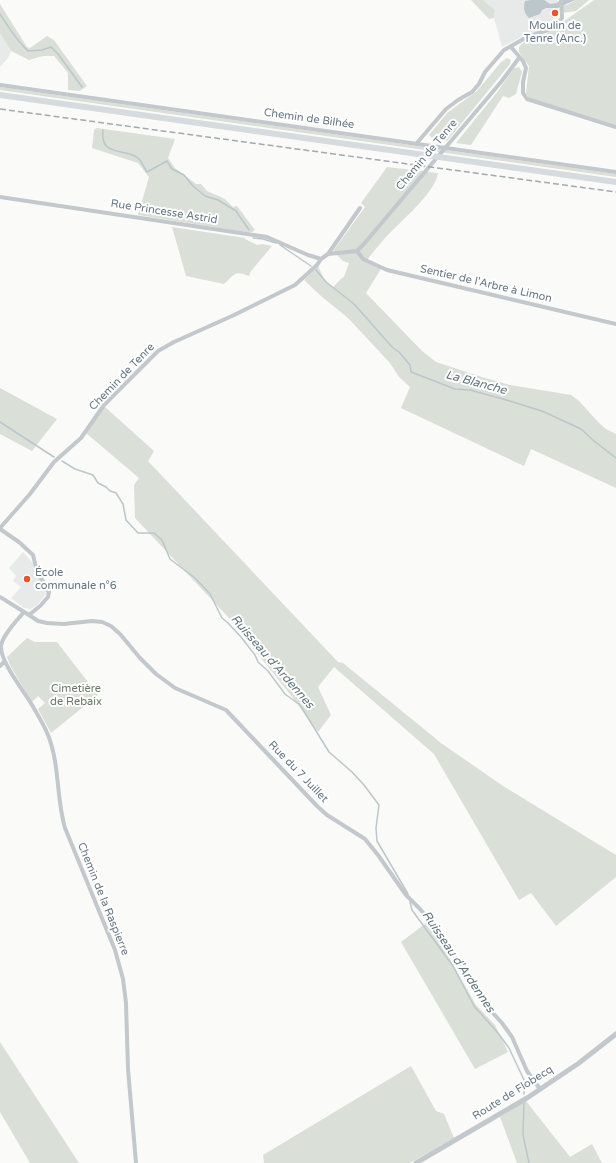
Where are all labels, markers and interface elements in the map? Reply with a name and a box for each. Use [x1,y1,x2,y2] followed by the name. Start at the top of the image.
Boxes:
[550,8,560,18] marker: Moulin de Tenre (Anc.)
[524,19,586,45] place label: Moulin de Tenre (Anc.)
[263,106,355,132] street label: Chemin de Bilhée
[394,117,460,193] street label: Chemin de Tenre
[110,197,218,227] street label: Rue Princesse Astrid
[419,262,553,306] street label: Sentier de l'Arbre à Limon
[87,341,157,413] street label: Chemin de Tenre
[444,368,508,398] water label: La Blanche
[35,566,117,592] place label: École communale n°6
[22,574,32,584] marker: École communale n°6
[227,612,317,712] water label: Ruisseau d'Ardennes
[50,682,102,708] park label: Cimetière de Rebaix
[265,739,331,805] street label: Rue du 7 Juillet
[74,841,132,957] street label: Chemin de la Raspierre
[419,909,497,1015] water label: Ruisseau d'Ardennes
[470,1063,556,1123] street label: Route de Flobecq

